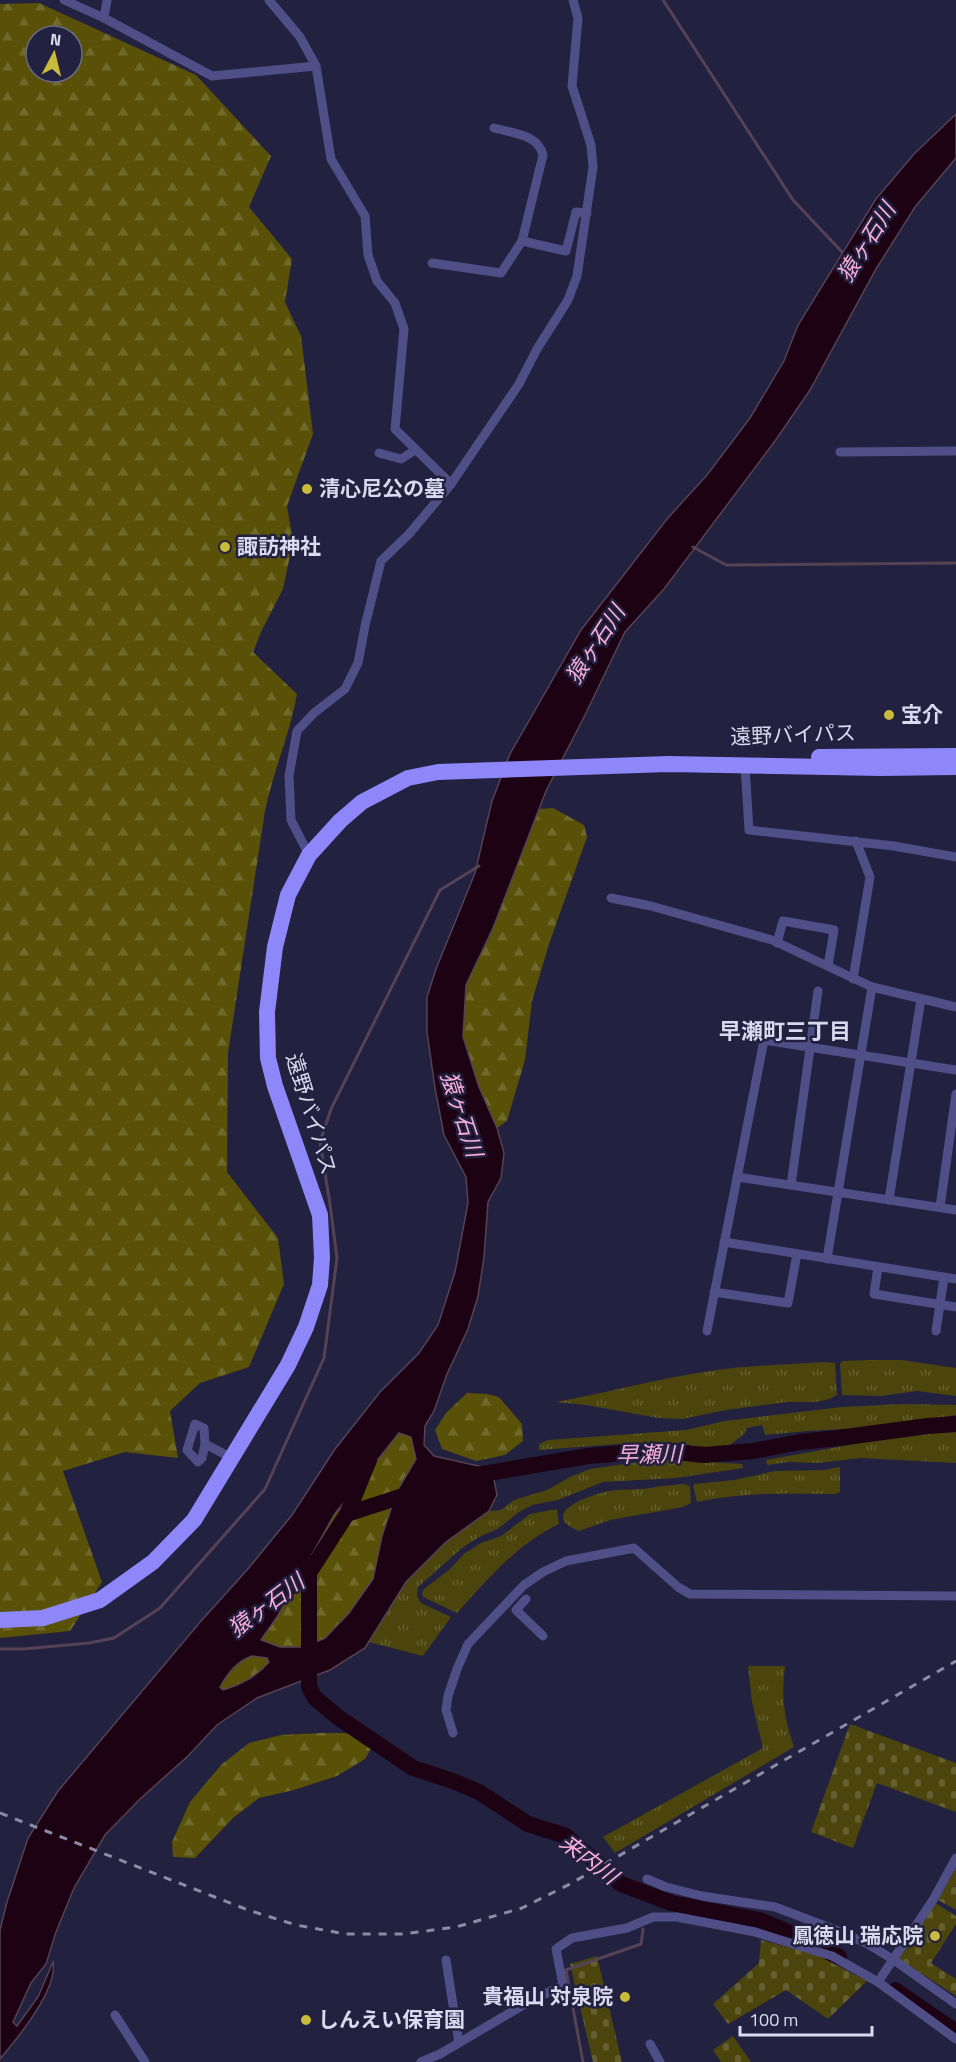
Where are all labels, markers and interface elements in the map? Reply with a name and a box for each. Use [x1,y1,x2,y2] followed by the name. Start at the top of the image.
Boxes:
[24,24,84,84] north arrow
[49,27,63,52] text: N
[828,194,905,288] water label: 猿ヶ石川
[319,472,445,504] place label: 清心尼公の墓
[300,482,314,496] marker: 清心尼公の墓
[237,530,321,562] place label: 諏訪神社
[218,540,232,554] marker: 諏訪神社
[557,596,634,690] water label: 猿ヶ石川
[901,698,943,730] place label: 宝介
[882,708,896,722] marker: 宝介
[730,716,856,752] street label: 遠野バイパス
[719,1014,851,1048] district label: 早瀬町三丁目
[278,1049,346,1178] street label: 遠野バイパス
[432,1067,492,1163] water label: 猿ヶ石川
[616,1436,684,1472] water label: 早瀬川
[221,1564,313,1645] water label: 猿ヶ石川
[552,1826,627,1894] water label: 来内川
[792,1919,923,1951] place label: 鳳徳山 瑞応院
[928,1929,942,1943] marker: 鳳徳山 瑞応院
[482,1980,613,2012] place label: 貴福山 対泉院
[618,1990,632,2004] marker: 貴福山 対泉院
[740,1999,872,2037] scale bar
[318,2003,465,2035] place label: しんえい保育園
[749,2006,798,2033] text: 100 m
[299,2013,313,2027] marker: しんえい保育園

